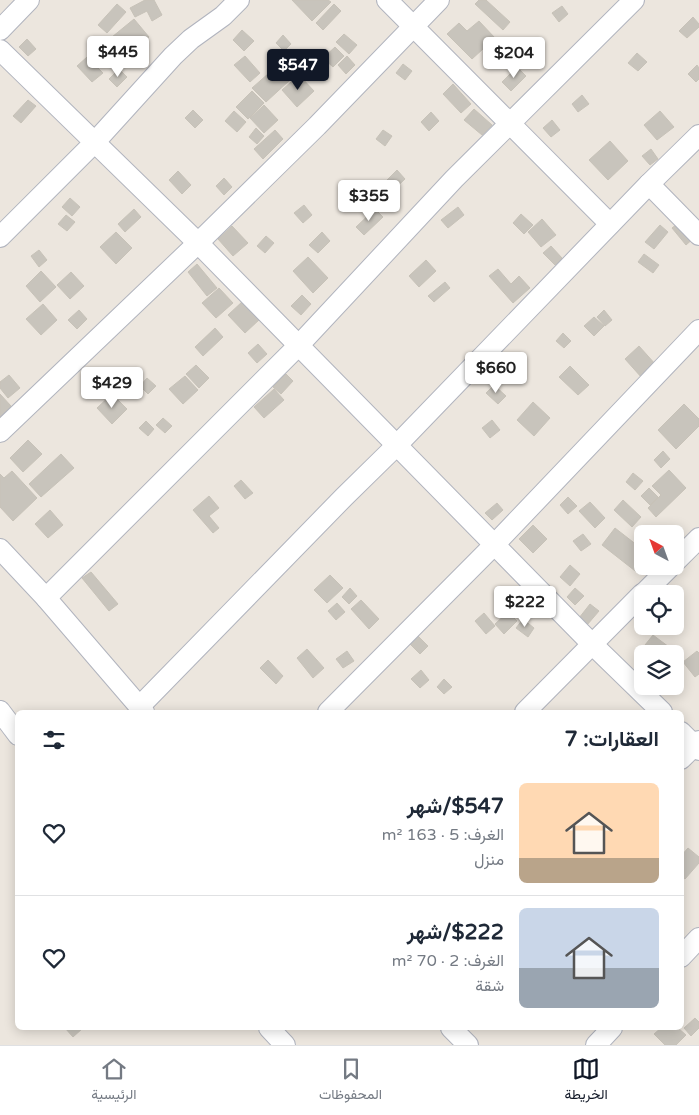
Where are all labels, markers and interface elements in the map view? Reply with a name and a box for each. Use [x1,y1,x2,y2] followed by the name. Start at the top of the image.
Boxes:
[88,36,148,78] pin: $445
[484,36,544,79] pin: $204
[98,42,138,62] text: $445
[494,43,534,63] text: $204
[268,48,328,91] pin: $547
[278,55,318,75] text: $547
[339,180,399,222] pin: $355
[349,186,389,206] text: $355
[466,352,526,394] pin: $660
[476,358,516,378] text: $660
[82,366,142,409] pin: $429
[92,373,132,393] text: $429
[634,525,684,575] north arrow
[634,525,684,695] map controls
[634,585,684,635] button: locate
[495,586,555,628] pin: $222
[505,592,545,612] text: $222
[634,645,684,695] button: layers
[40,726,68,754] icon: filters
[564,727,659,752] text: العقارات: 7
[407,794,504,819] text: $547/شهر
[559,803,619,863] icon: home
[40,819,68,847] icon: heart
[382,825,504,845] text: الغرف: 5 · 163 m²
[474,850,504,870] text: منزل
[407,920,504,945] text: $222/شهر
[559,928,619,988] icon: home
[40,944,68,972] icon: heart
[392,951,504,971] text: الغرف: 2 · 70 m²
[475,976,504,996] text: شقة
[91,1055,137,1107] tab: الرئيسية
[319,1055,382,1107] tab: المحفوظات
[564,1055,608,1107] tab: الخريطة

